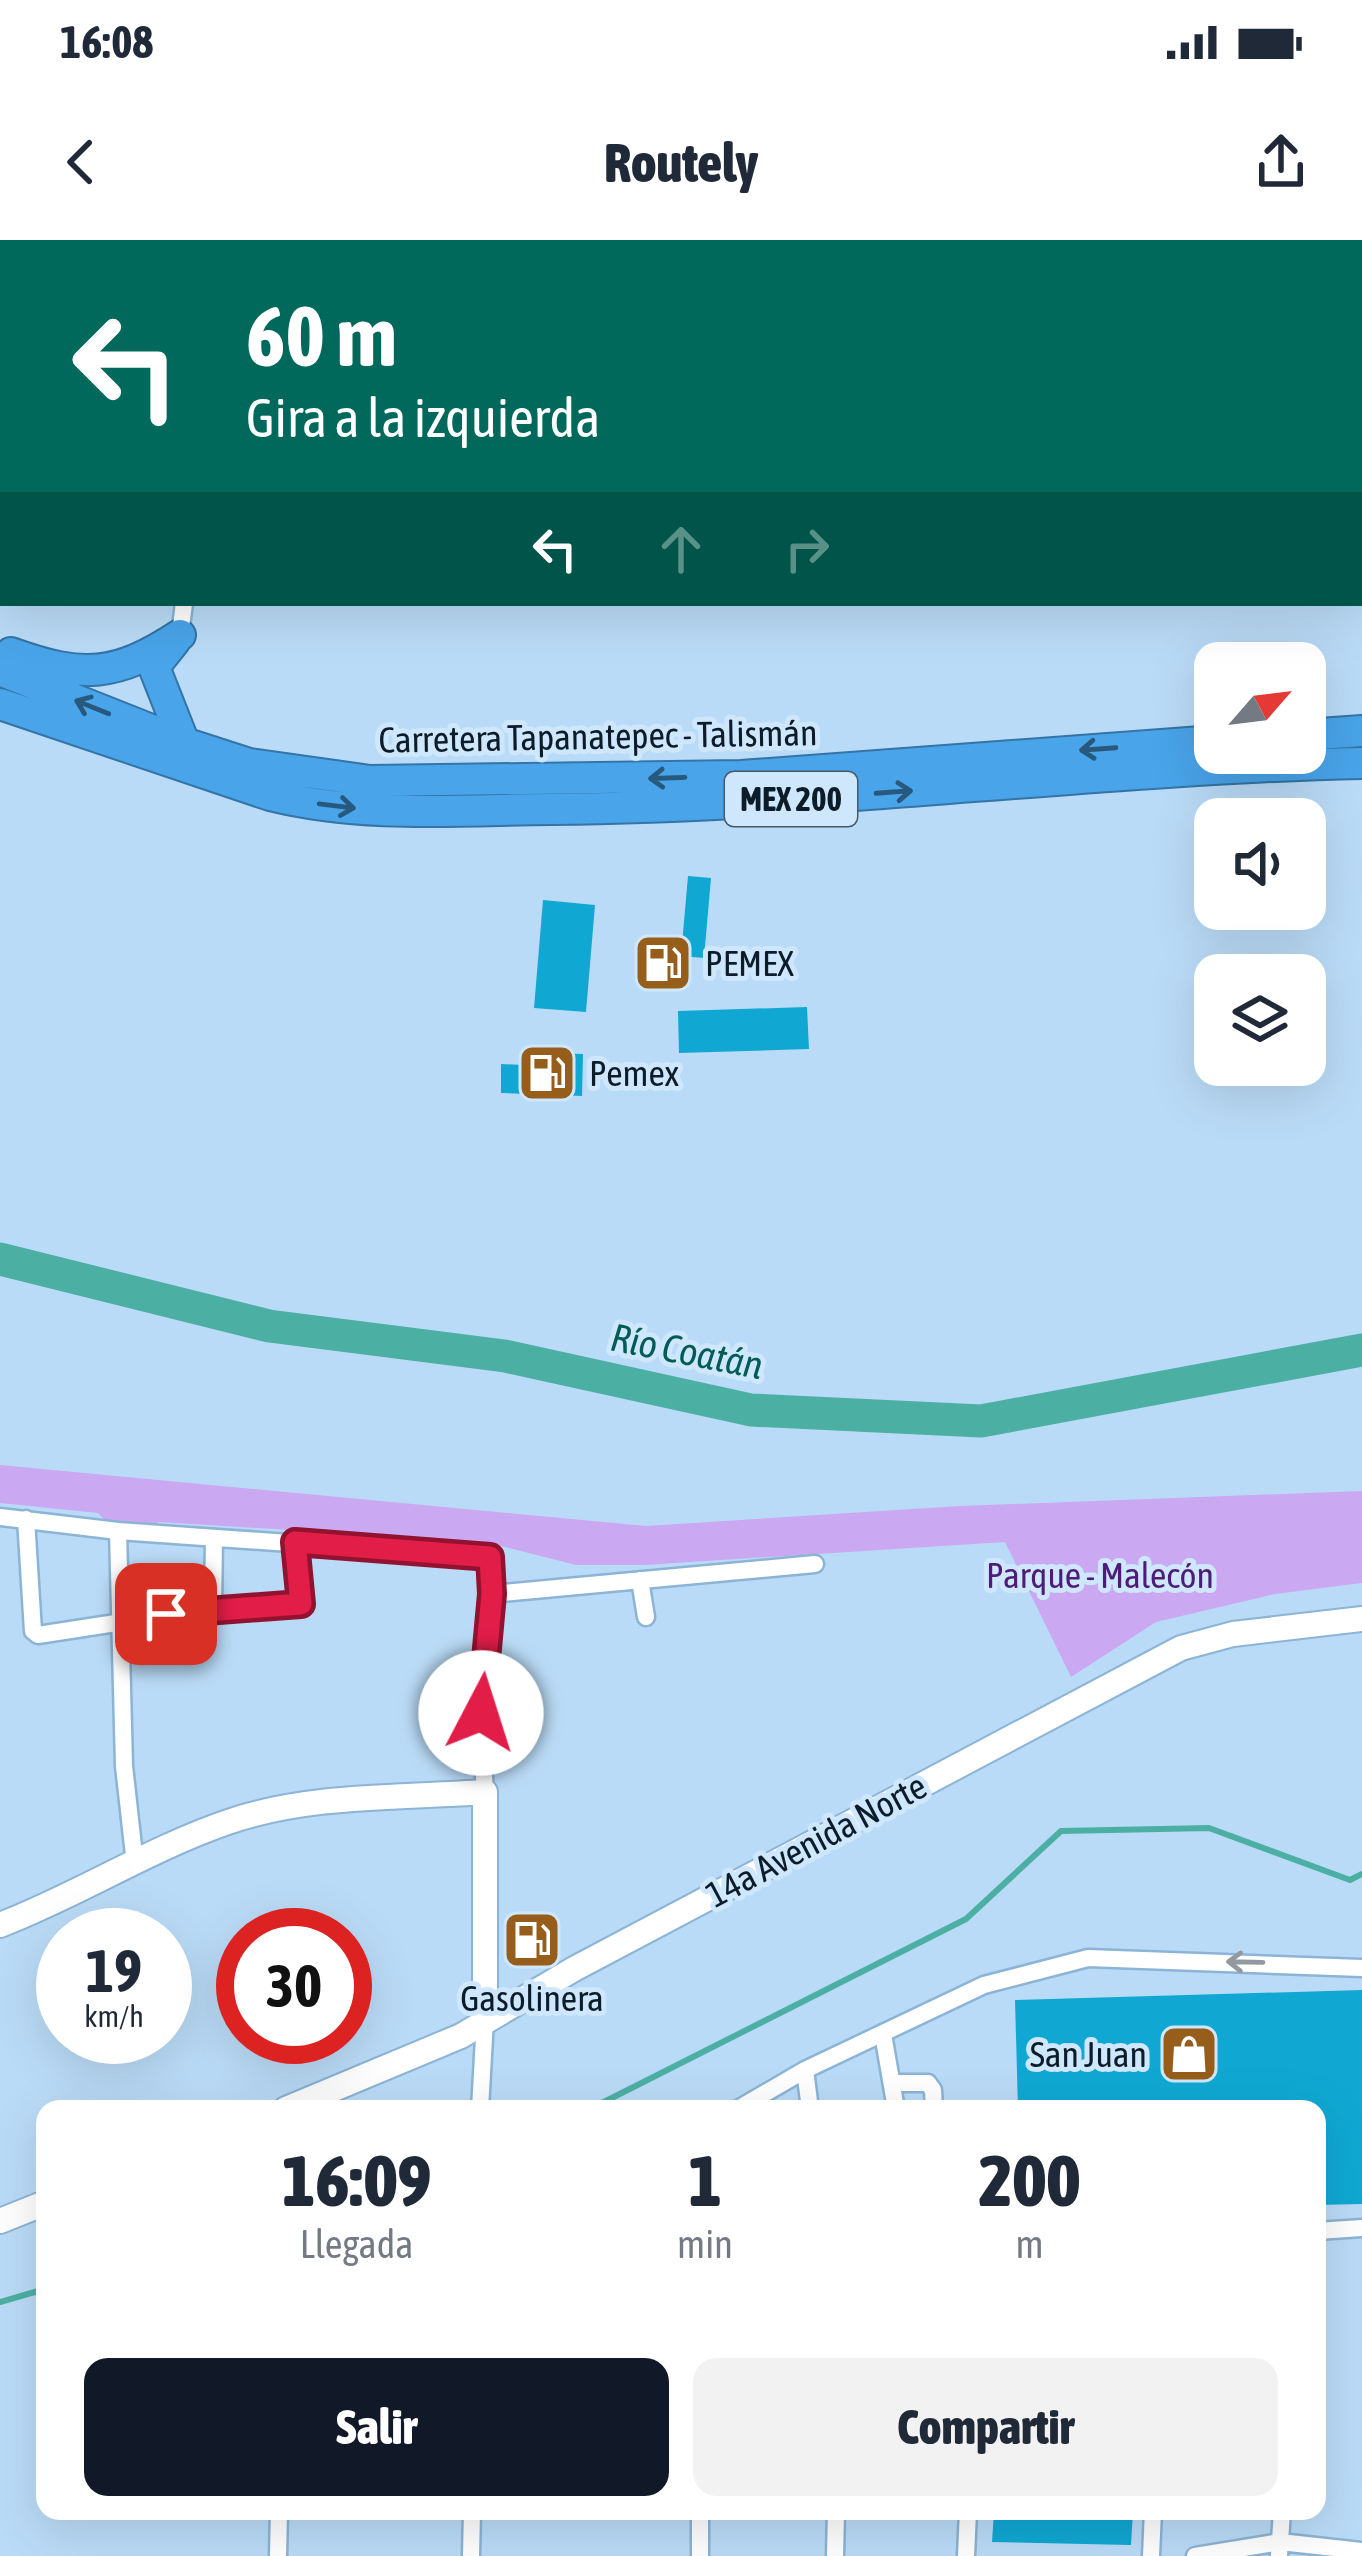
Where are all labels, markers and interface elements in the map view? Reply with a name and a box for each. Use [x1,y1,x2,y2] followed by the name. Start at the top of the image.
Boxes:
[60,16,154,68] text: 16:08
[48,129,114,195] icon: back
[1248,129,1314,195] icon: share
[604,132,758,193] text: Routely
[48,288,204,444] icon: left
[246,288,397,384] text: 60 m
[246,387,600,448] text: Gira a la izquierda
[522,516,588,582] icon: left
[648,516,714,582] icon: ahead
[774,516,840,582] icon: right
[1194,642,1326,774] north arrow
[1194,642,1326,1086] map controls
[75,694,112,716] one-way arrow
[378,711,818,761] street label: Carretera Tapanatepec - Talismán
[1079,737,1118,760] one-way arrow
[648,767,687,790] one-way arrow
[725,772,857,826] road number: MEX 200
[874,781,913,804] one-way arrow
[317,796,356,818] one-way arrow
[1194,798,1326,930] button: sound
[632,932,694,994] fuel station icon: PEMEX
[705,942,794,984] place label: PEMEX
[1194,954,1326,1086] button: layers
[516,1042,578,1104] fuel station icon: Pemex
[589,1052,679,1094] place label: Pemex
[607,1315,767,1387] water label: Río Coatán
[986,1554,1214,1596] park label: Parque - Malecón
[115,1563,217,1665] pin
[133,1581,199,1647] icon: arrive
[418,1650,544,1776] position arrow
[699,1764,933,1916] street label: 14a Avenida Norte
[216,1908,372,2064] speed limit sign: 30
[501,1909,563,1971] fuel station icon: Gasolinera
[86,1936,142,2005] text: 19
[1226,1950,1265,1973] one-way arrow
[460,1977,604,2019] place label: Gasolinera
[84,1999,144,2033] text: km/h
[1158,2023,1220,2085] shop icon: San Juan
[1030,2033,1147,2075] place label: San Juan
[282,2139,431,2221] text: 16:09
[688,2139,722,2221] text: 1
[979,2139,1080,2221] text: 200
[300,2222,413,2266] text: Llegada
[677,2222,733,2266] text: min
[1015,2222,1044,2266] text: m
[84,2358,669,2496] button: Salir
[693,2358,1278,2496] button: Compartir

